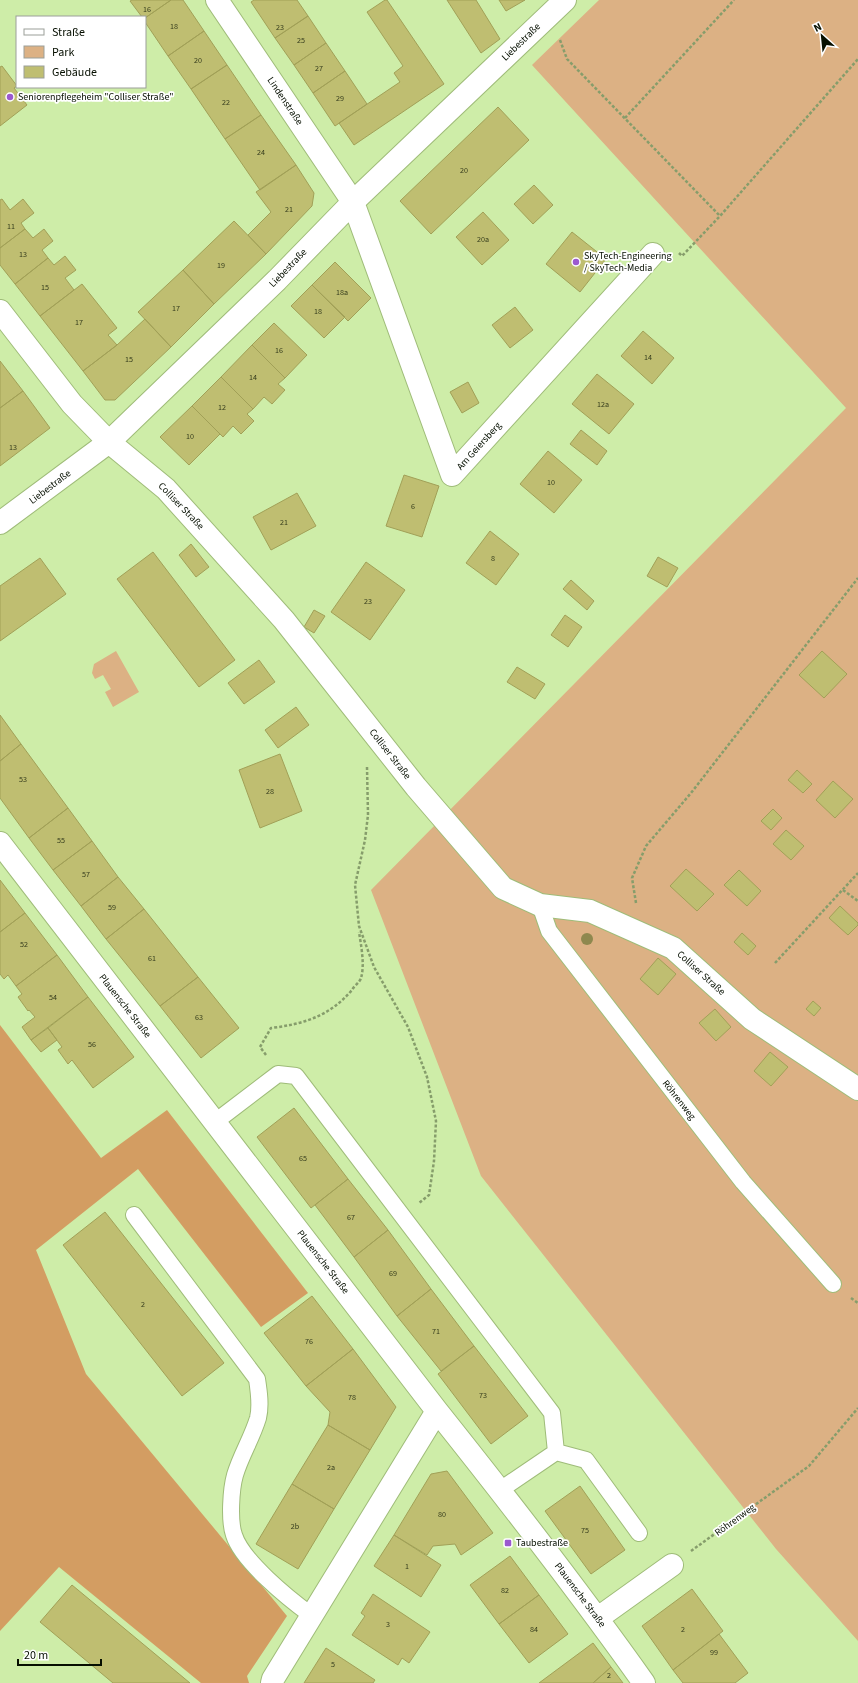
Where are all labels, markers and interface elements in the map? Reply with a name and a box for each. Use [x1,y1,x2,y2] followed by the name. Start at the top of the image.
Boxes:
[143,4,151,15] house number: 16
[16,16,146,88] legend
[802,16,842,56] north arrow
[811,19,824,36] text: N
[498,20,544,64] street label: Liebestraße
[170,21,178,32] house number: 18
[276,22,284,33] house number: 23
[52,24,85,41] text: Straße
[297,35,305,46] house number: 25
[52,44,74,61] text: Park
[194,55,202,66] house number: 20
[315,63,323,74] house number: 27
[52,64,97,81] text: Gebäude
[264,74,306,128] street label: Lindenstraße
[18,90,174,104] place label: Seniorenpflegeheim "Colliser Straße"
[5,92,15,102] marker: Seniorenpflegeheim "Colliser Straße"
[336,93,344,104] house number: 29
[222,97,230,108] house number: 22
[257,147,265,158] house number: 24
[460,165,468,176] house number: 20
[285,204,293,215] house number: 21
[7,221,15,232] house number: 11
[477,234,489,245] house number: 20a
[266,245,310,291] street label: Liebestraße
[19,249,27,260] house number: 13
[584,249,672,275] place label: SkyTech-Engineering / SkyTech-Media
[571,257,581,267] marker: SkyTech-Engineering / SkyTech-Media
[217,260,225,271] house number: 19
[41,282,49,293] house number: 15
[336,287,348,298] house number: 18a
[172,303,180,314] house number: 17
[314,306,322,317] house number: 18
[75,317,83,328] house number: 17
[275,345,283,356] house number: 16
[644,352,652,363] house number: 14
[125,354,133,365] house number: 15
[249,372,257,383] house number: 14
[597,399,609,410] house number: 12a
[218,402,226,413] house number: 12
[453,419,505,473] street label: Am Geiersberg
[186,431,194,442] house number: 10
[9,442,17,453] house number: 13
[26,467,74,507] street label: Liebestraße
[547,477,555,488] house number: 10
[155,479,207,533] street label: Colliser Straße
[411,501,415,512] house number: 6
[280,517,288,528] house number: 21
[491,553,495,564] house number: 8
[364,596,372,607] house number: 23
[366,726,414,782] street label: Colliser Straße
[19,774,27,785] house number: 53
[266,786,274,797] house number: 28
[57,835,65,846] house number: 55
[82,869,90,880] house number: 57
[108,902,116,913] house number: 59
[20,939,28,950] house number: 52
[674,947,728,999] street label: Colliser Straße
[148,953,156,964] house number: 61
[96,971,154,1041] street label: Plauensche Straße
[49,992,57,1003] house number: 54
[195,1012,203,1023] house number: 63
[88,1039,96,1050] house number: 56
[659,1077,699,1123] street label: Röhrenweg
[299,1153,307,1164] house number: 65
[347,1212,355,1223] house number: 67
[294,1227,352,1297] street label: Plauensche Straße
[389,1268,397,1279] house number: 69
[141,1299,145,1310] house number: 2
[432,1326,440,1337] house number: 71
[305,1336,313,1347] house number: 76
[479,1390,487,1401] house number: 73
[348,1392,356,1403] house number: 78
[327,1462,335,1473] house number: 2a
[712,1500,758,1540] street label: Röhrenweg
[438,1509,446,1520] house number: 80
[291,1521,300,1532] house number: 2b
[581,1525,589,1536] house number: 75
[516,1536,568,1550] place label: Taubestraße
[503,1538,513,1548] marker: Taubestraße
[551,1560,609,1630] street label: Plauensche Straße
[405,1561,409,1572] house number: 1
[501,1585,509,1596] house number: 82
[386,1619,390,1630] house number: 3
[530,1624,538,1635] house number: 84
[681,1624,685,1635] house number: 2
[18,1641,101,1667] scale bar
[24,1647,48,1664] text: 20 m
[710,1647,718,1658] house number: 99
[331,1659,335,1670] house number: 5
[607,1670,611,1681] house number: 2

